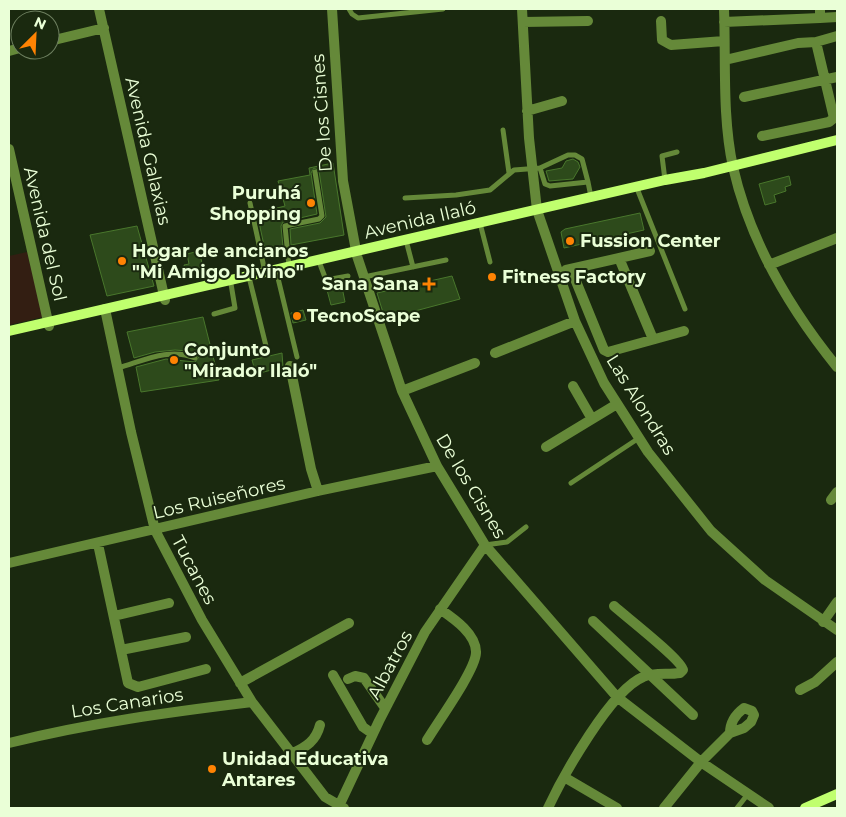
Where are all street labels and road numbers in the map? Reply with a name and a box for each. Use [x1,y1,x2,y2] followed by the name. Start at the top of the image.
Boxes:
[307,53,337,173] street label: De los Cisnes
[120,75,176,227] street label: Avenida Galaxias
[19,165,71,303] street label: Avenida del Sol
[362,196,478,244] street label: Avenida Ilaló
[601,351,681,459] street label: Las Alondras
[431,430,511,543] street label: De los Cisnes
[151,472,287,524] street label: Los Ruiseñores
[167,532,221,608] street label: Tucanes
[363,627,417,703] street label: Albatros
[69,683,185,723] street label: Los Canarios

